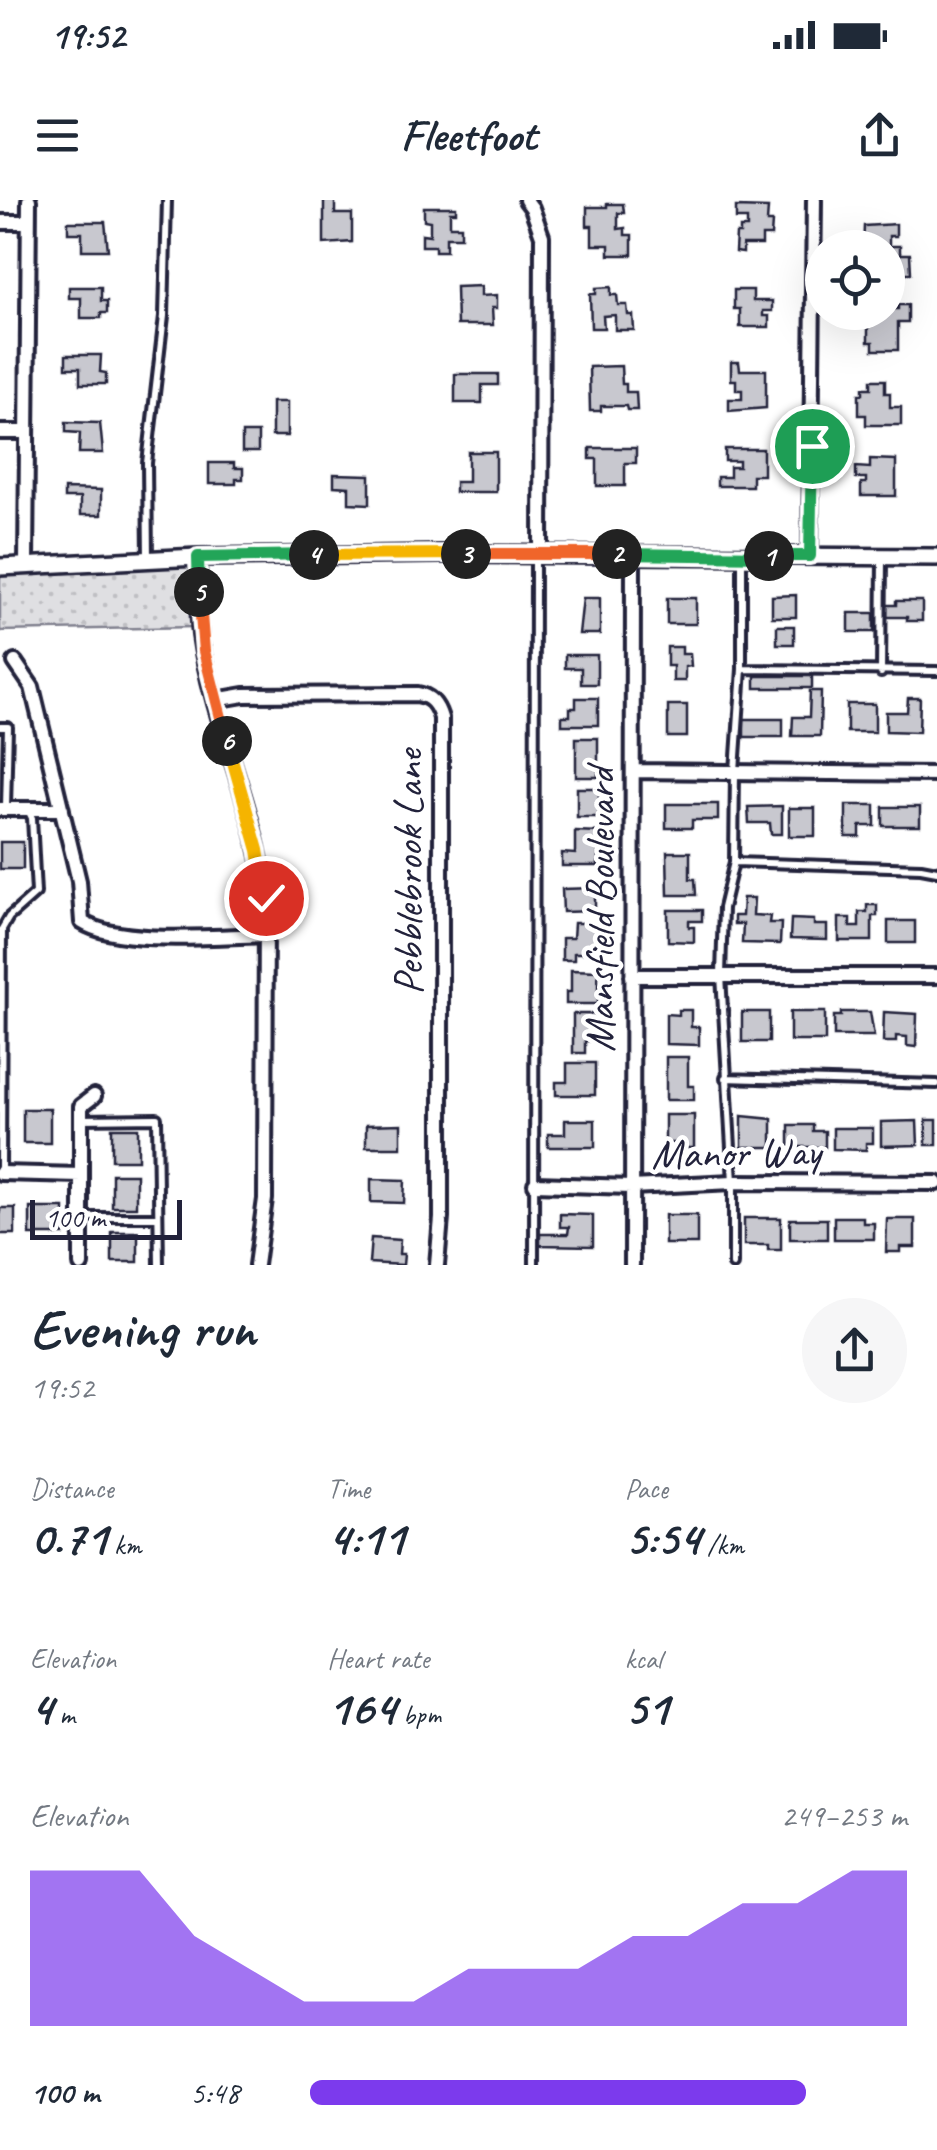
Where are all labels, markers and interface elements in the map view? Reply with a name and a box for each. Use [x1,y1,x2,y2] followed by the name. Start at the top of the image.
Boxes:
[50,12,125,59] text: 19:52
[401,107,536,164] text: Fleetfoot
[30,108,85,163] icon: menu
[852,108,907,163] icon: share
[805,230,905,330] map controls
[805,230,905,330] button: locate
[770,404,855,489] pin
[785,419,840,474] icon: arrive
[441,529,491,579] pin: 3
[592,529,642,579] pin: 2
[289,530,339,580] pin: 4
[744,531,794,581] pin: 1
[460,536,472,571] text: 3
[611,536,623,571] text: 2
[308,537,320,572] text: 4
[763,538,775,573] text: 1
[174,567,224,617] pin: 5
[193,574,205,609] text: 5
[202,716,252,766] pin: 6
[220,723,234,758] text: 6
[382,747,435,995] street label: Pebblebrook Lane
[574,761,627,1052] street label: Mansfield Boulevard
[224,856,309,941] pin
[239,871,294,926] icon: check
[651,1125,825,1181] street label: Manor Way
[30,1195,182,1240] scale bar
[45,1200,105,1235] text: 100 m
[30,1294,255,1364] text: Evening run
[802,1298,907,1403] button: share
[30,1367,94,1408] text: 19:52
[30,1471,114,1506] text: Distance
[327,1471,370,1506] text: Time
[625,1471,668,1506] text: Pace
[30,1506,107,1569] text: 0.71
[327,1506,405,1569] text: 4:11
[625,1506,700,1569] text: 5:54
[107,1527,141,1562] text: km
[700,1527,744,1562] text: /km
[30,1641,116,1676] text: Elevation
[327,1641,429,1676] text: Heart rate
[625,1641,662,1676] text: kcal
[30,1676,53,1739] text: 4
[327,1676,396,1739] text: 164
[625,1676,669,1739] text: 51
[53,1697,75,1732] text: m
[396,1697,441,1732] text: bpm
[30,1795,128,1836] text: Elevation
[781,1795,907,1836] text: 249–253 m
[30,2072,99,2113] text: 100 m
[190,2072,240,2113] text: 5:48

